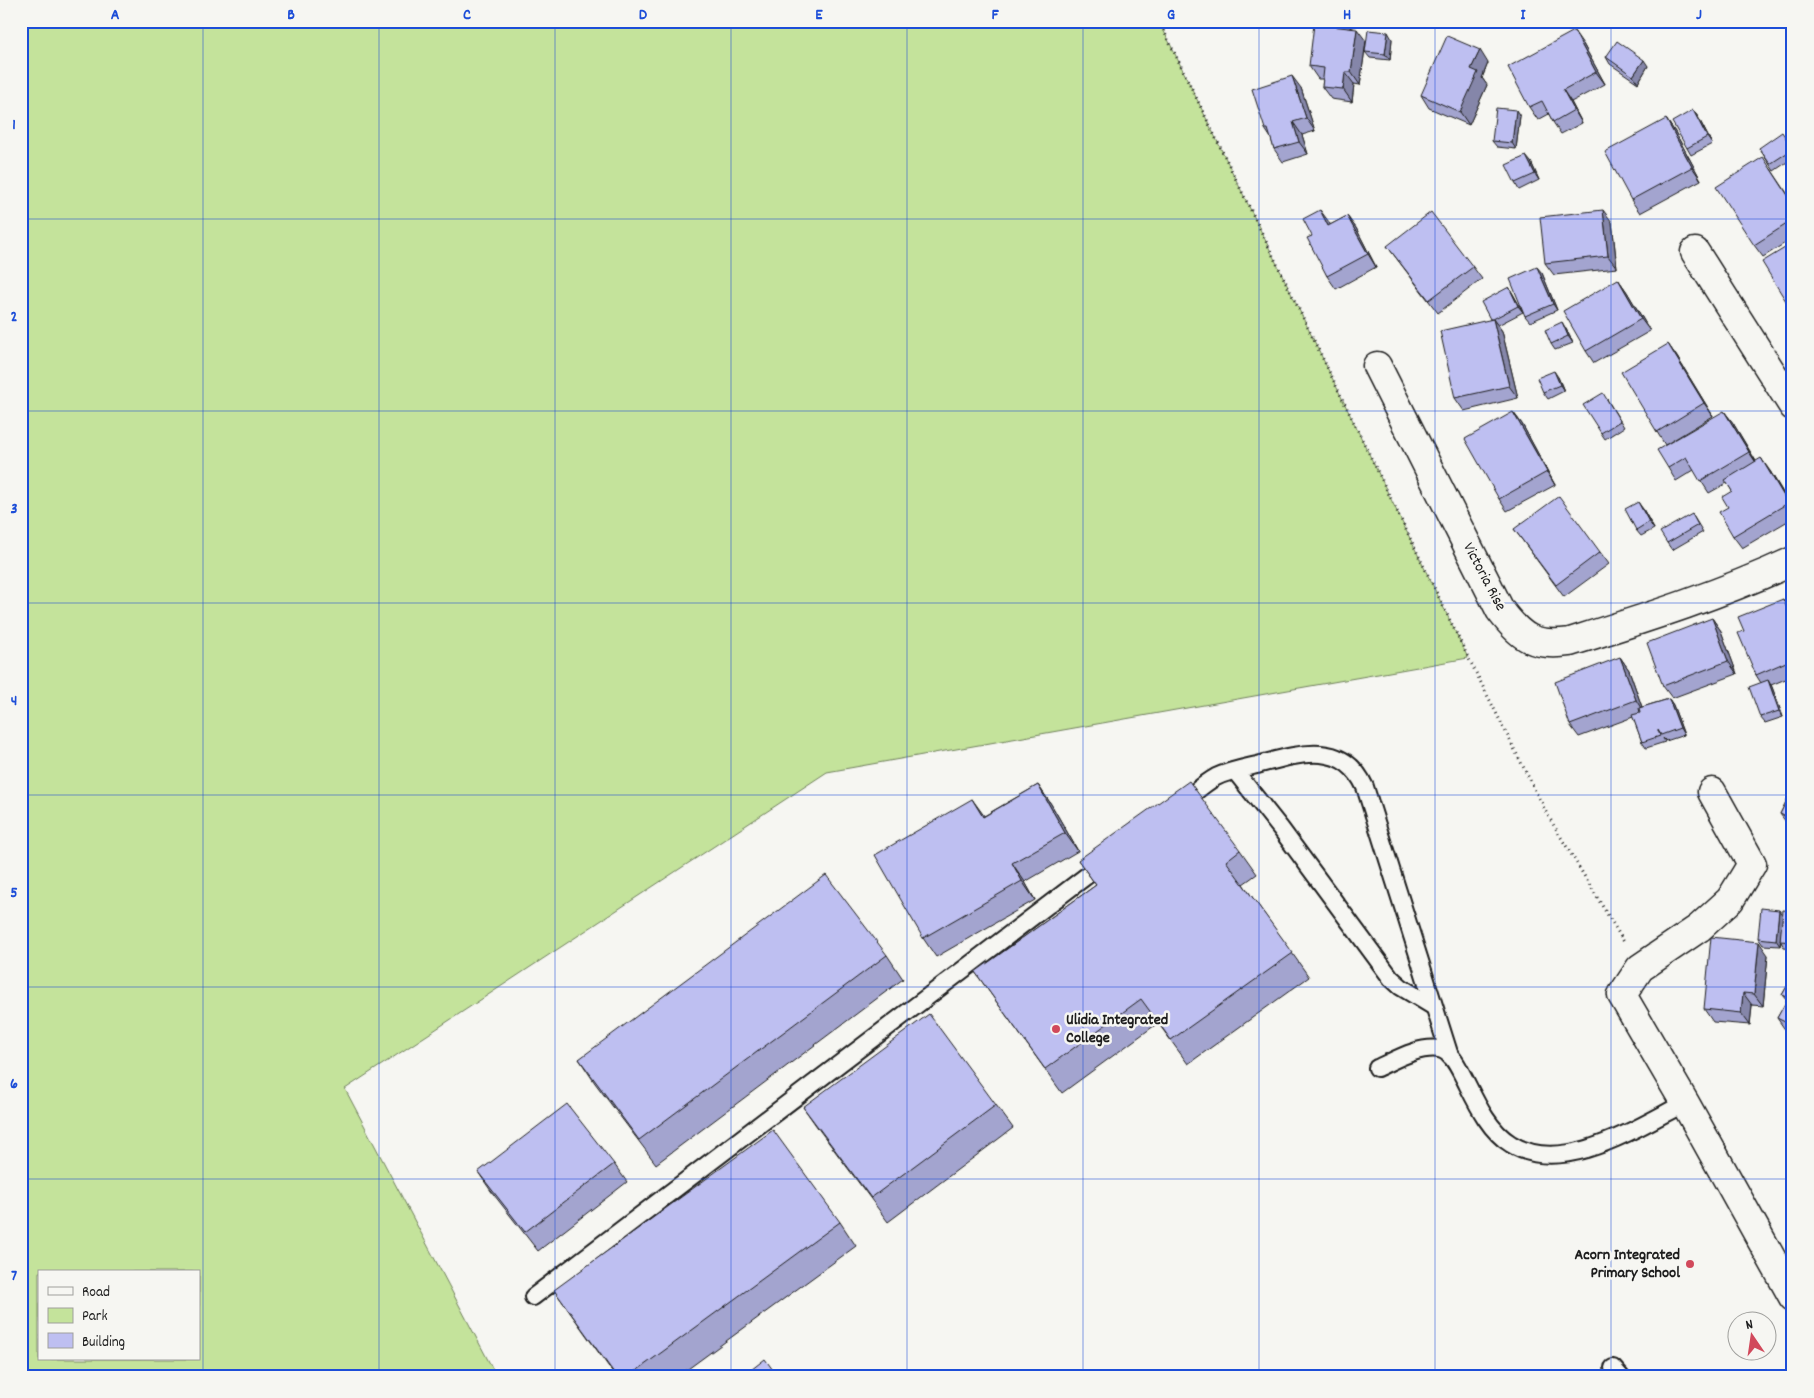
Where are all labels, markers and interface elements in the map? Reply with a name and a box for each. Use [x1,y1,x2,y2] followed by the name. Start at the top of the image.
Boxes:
[111,4,120,27] text: A
[287,4,295,27] text: B
[463,4,471,27] text: C
[639,4,648,27] text: D
[815,4,823,27] text: E
[991,4,999,27] text: F
[1167,4,1175,27] text: G
[1343,4,1351,27] text: H
[1521,4,1527,27] text: I
[1696,4,1702,27] text: J
[12,114,16,137] text: 1
[11,306,18,329] text: 2
[10,498,18,521] text: 3
[1456,539,1512,615] street label: Victoria Rise
[11,690,17,713] text: 4
[10,882,18,905] text: 5
[1066,1009,1168,1050] place label: Ulidia Integrated College
[1050,1023,1062,1035] marker: Ulidia Integrated College
[10,1073,18,1096] text: 6
[1575,1244,1680,1285] place label: Acorn Integrated Primary School
[1684,1258,1696,1270] marker: Acorn Integrated Primary School
[11,1265,17,1288] text: 7
[38,1270,200,1360] legend
[82,1282,110,1304] text: Road
[82,1306,108,1328] text: Park
[1726,1310,1776,1360] north arrow
[1744,1315,1755,1336] text: N
[82,1332,125,1354] text: Building

